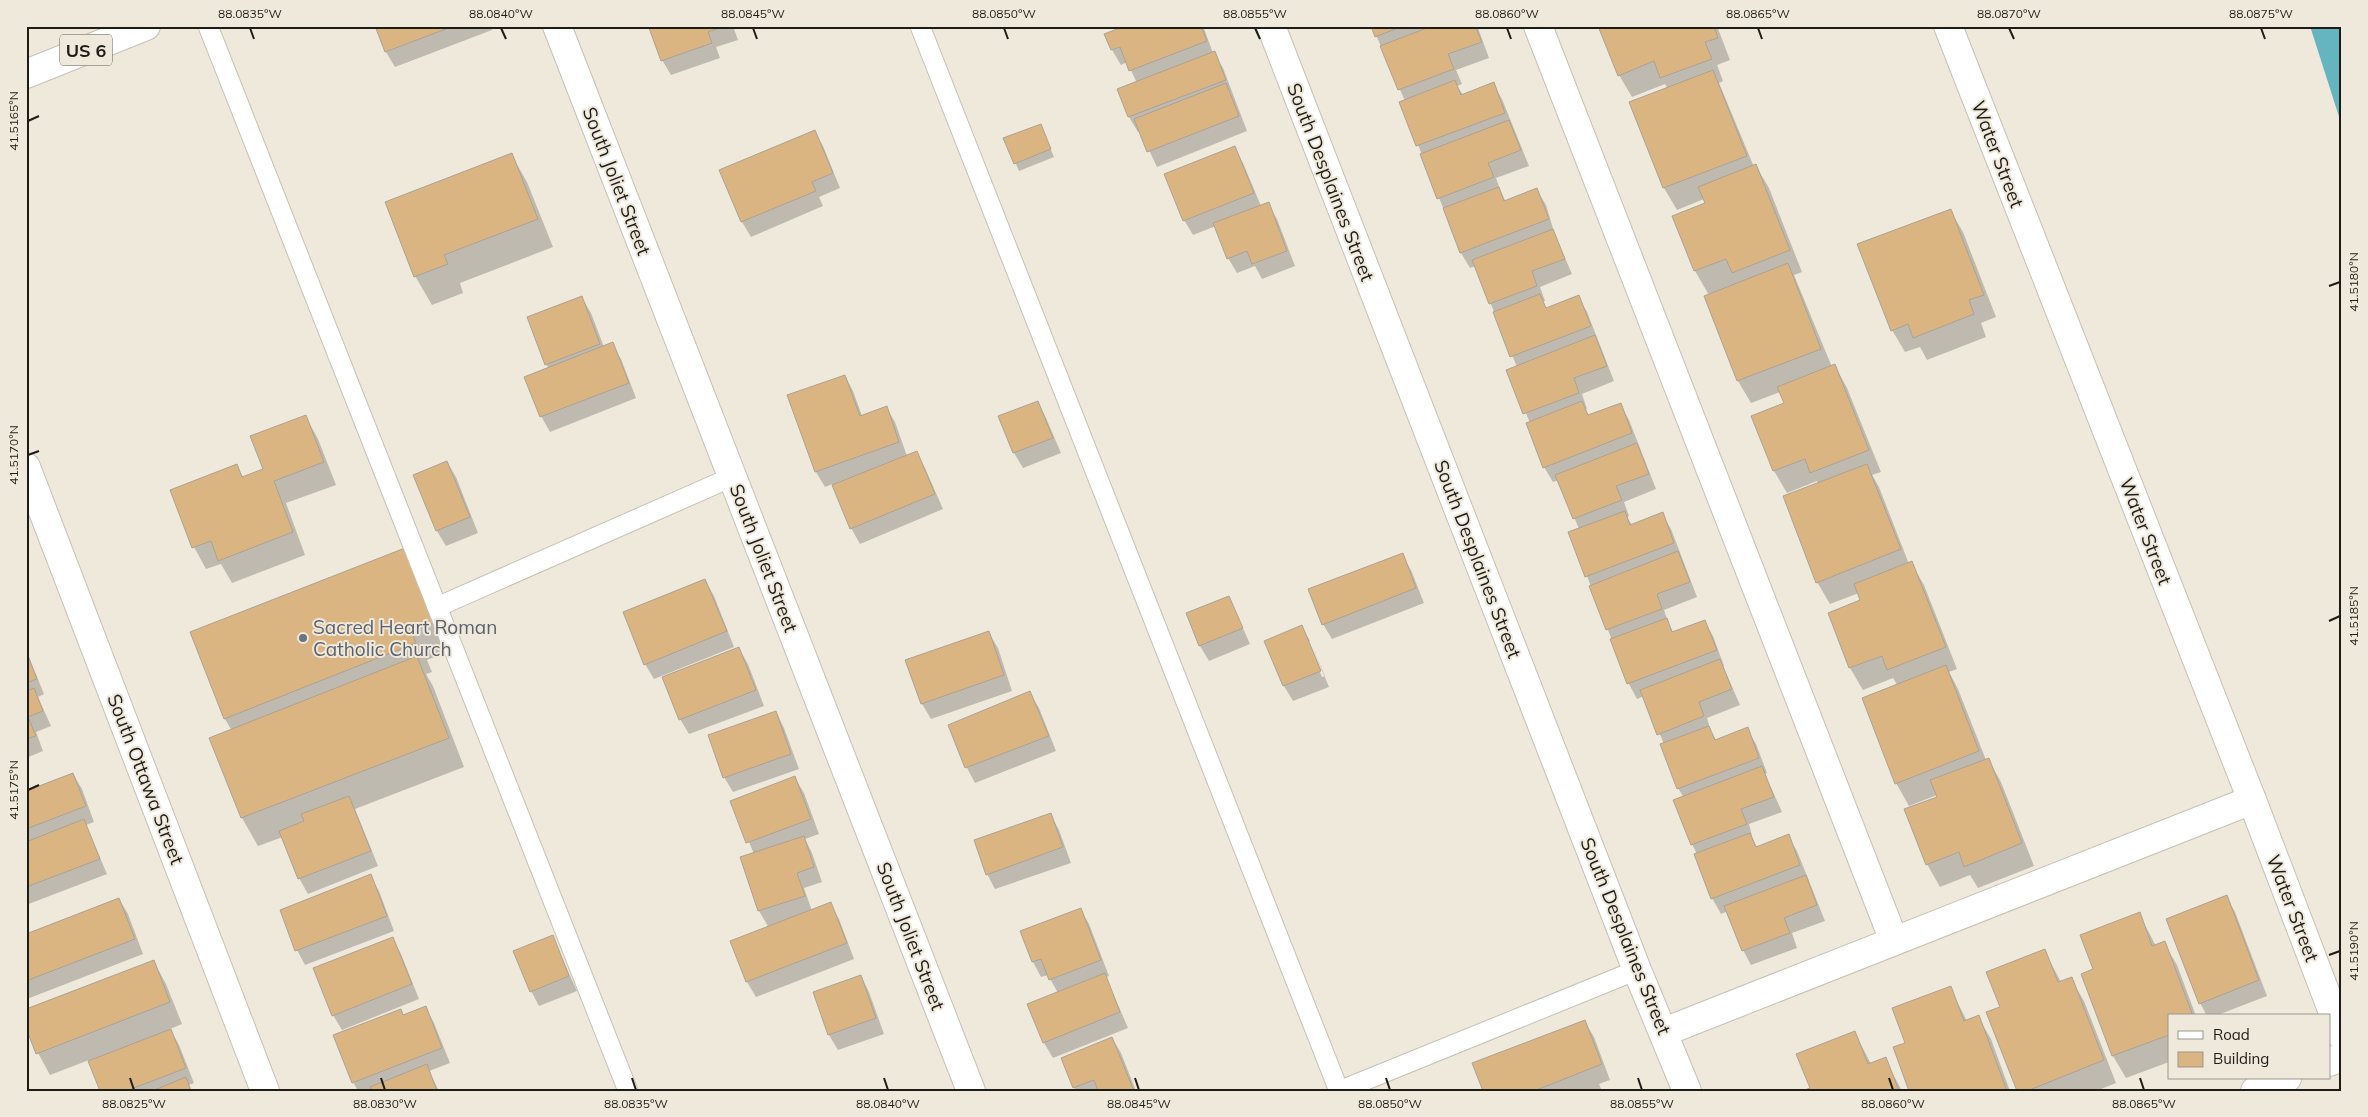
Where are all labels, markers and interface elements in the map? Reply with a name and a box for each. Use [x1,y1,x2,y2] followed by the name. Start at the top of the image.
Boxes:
[218,6,282,21] text: 88.0835°W
[469,6,533,21] text: 88.0840°W
[721,6,785,21] text: 88.0845°W
[972,6,1036,21] text: 88.0850°W
[1223,6,1287,21] text: 88.0855°W
[1475,6,1539,21] text: 88.0860°W
[1726,6,1790,21] text: 88.0865°W
[1977,6,2041,21] text: 88.0870°W
[2229,6,2293,21] text: 88.0875°W
[60,34,112,66] road number: US 6
[1282,79,1380,285] street label: South Desplaines Street
[6,91,21,151] text: 41.5165°N
[1967,97,2030,211] street label: Water Street
[578,103,656,259] street label: South Joliet Street
[2346,252,2361,312] text: 41.5180°N
[6,425,21,485] text: 41.5170°N
[1429,456,1527,662] street label: South Desplaines Street
[2115,474,2178,588] street label: Water Street
[725,480,803,636] street label: South Joliet Street
[2346,586,2361,646] text: 41.5185°N
[313,615,497,661] place label: Sacred Heart Roman Catholic Church
[297,632,309,644] marker: Sacred Heart Roman Catholic Church
[102,690,190,868] street label: South Ottawa Street
[6,760,21,820] text: 41.5175°N
[1575,834,1677,1038] street label: South Desplaines Street
[2262,851,2325,965] street label: Water Street
[872,858,950,1014] street label: South Joliet Street
[2346,921,2361,981] text: 41.5190°N
[2168,1014,2330,1080] legend
[2213,1025,2250,1044] text: Road
[2213,1049,2269,1068] text: Building
[102,1096,166,1111] text: 88.0825°W
[353,1096,417,1111] text: 88.0830°W
[604,1096,668,1111] text: 88.0835°W
[856,1096,920,1111] text: 88.0840°W
[1107,1096,1171,1111] text: 88.0845°W
[1358,1096,1422,1111] text: 88.0850°W
[1610,1096,1674,1111] text: 88.0855°W
[1861,1096,1925,1111] text: 88.0860°W
[2112,1096,2176,1111] text: 88.0865°W

